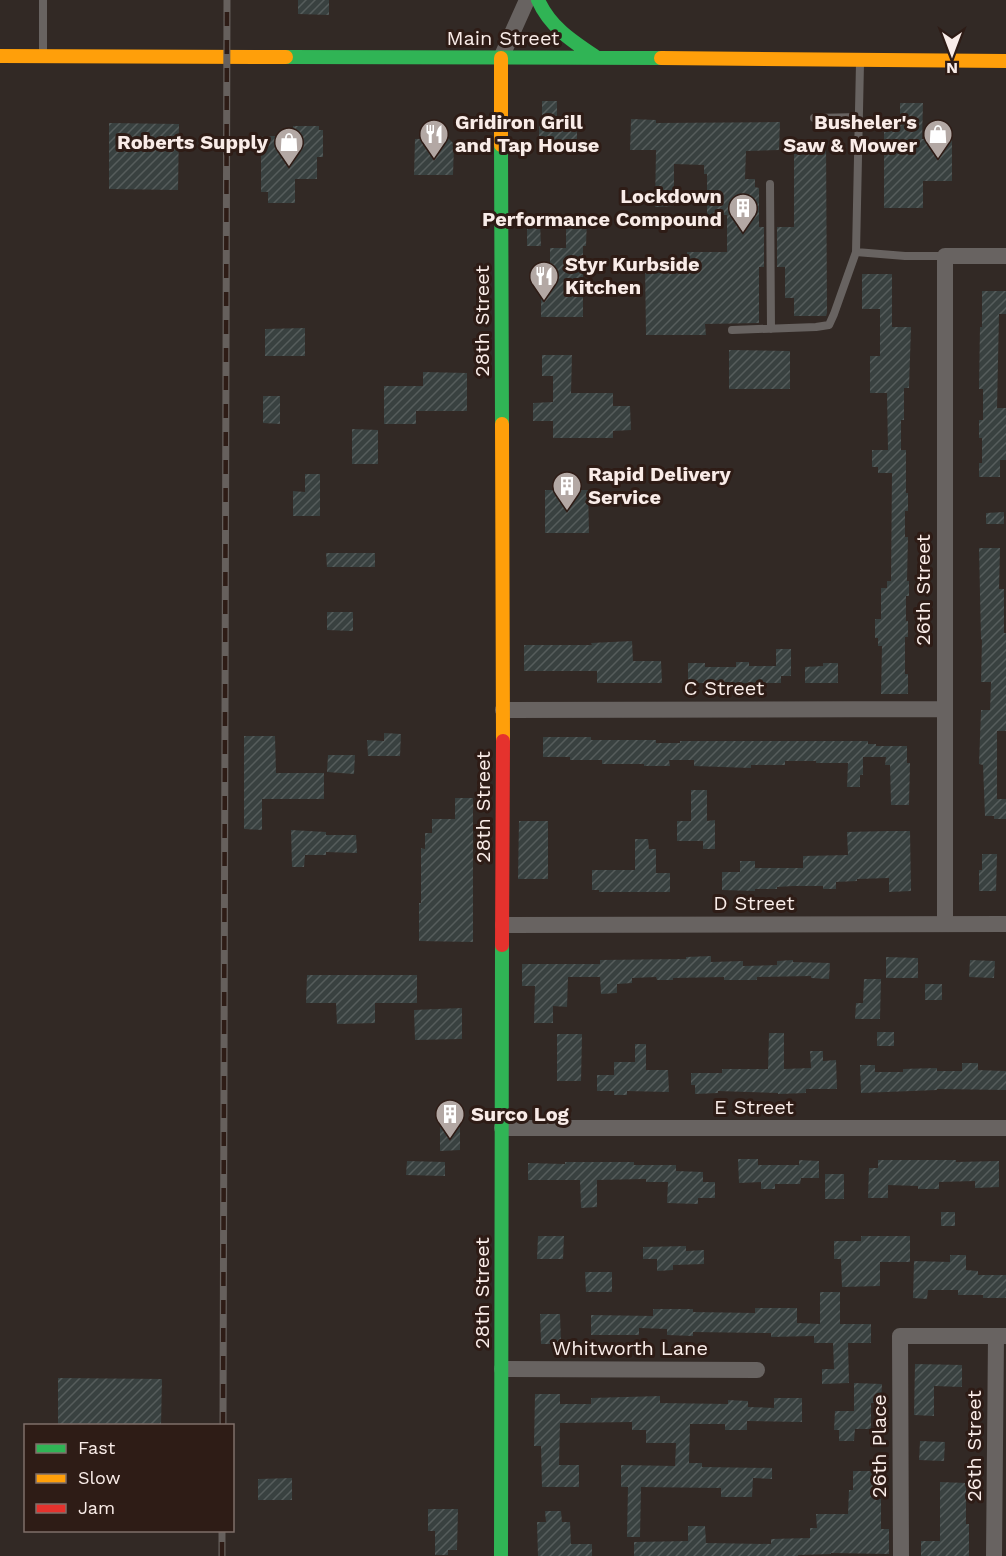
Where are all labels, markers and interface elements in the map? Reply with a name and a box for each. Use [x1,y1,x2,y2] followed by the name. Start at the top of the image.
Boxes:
[922,24,982,84] north arrow
[447,26,560,50] street label: Main Street
[946,59,958,78] text: N
[455,110,599,157] place label: Gridiron Grill and Tap House
[783,110,917,157] place label: Busheler's Saw & Mower
[418,118,450,160] restaurant icon: Gridiron Grill and Tap House
[922,118,954,160] shop icon: Busheler's Saw & Mower
[273,126,305,168] shop icon: Roberts Supply
[117,130,269,154] place label: Roberts Supply
[482,184,722,231] place label: Lockdown Performance Compound
[727,192,759,234] building icon: Lockdown Performance Compound
[565,252,700,299] place label: Styr Kurbside Kitchen
[528,260,560,302] restaurant icon: Styr Kurbside Kitchen
[470,265,494,377] street label: 28th Street
[588,462,731,509] place label: Rapid Delivery Service
[551,470,583,512] building icon: Rapid Delivery Service
[911,534,935,646] street label: 26th Street
[684,676,765,700] street label: C Street
[471,751,495,863] street label: 28th Street
[713,891,795,915] street label: D Street
[714,1095,795,1119] street label: E Street
[434,1098,466,1140] building icon: Surco Log
[471,1102,570,1126] place label: Surco Log
[470,1237,494,1349] street label: 28th Street
[552,1336,708,1360] street label: Whitworth Lane
[962,1390,986,1502] street label: 26th Street
[867,1394,891,1498] street label: 26th Place
[24,1424,234,1532] legend
[78,1437,116,1458] text: Fast
[78,1467,121,1488] text: Slow
[78,1497,115,1518] text: Jam

